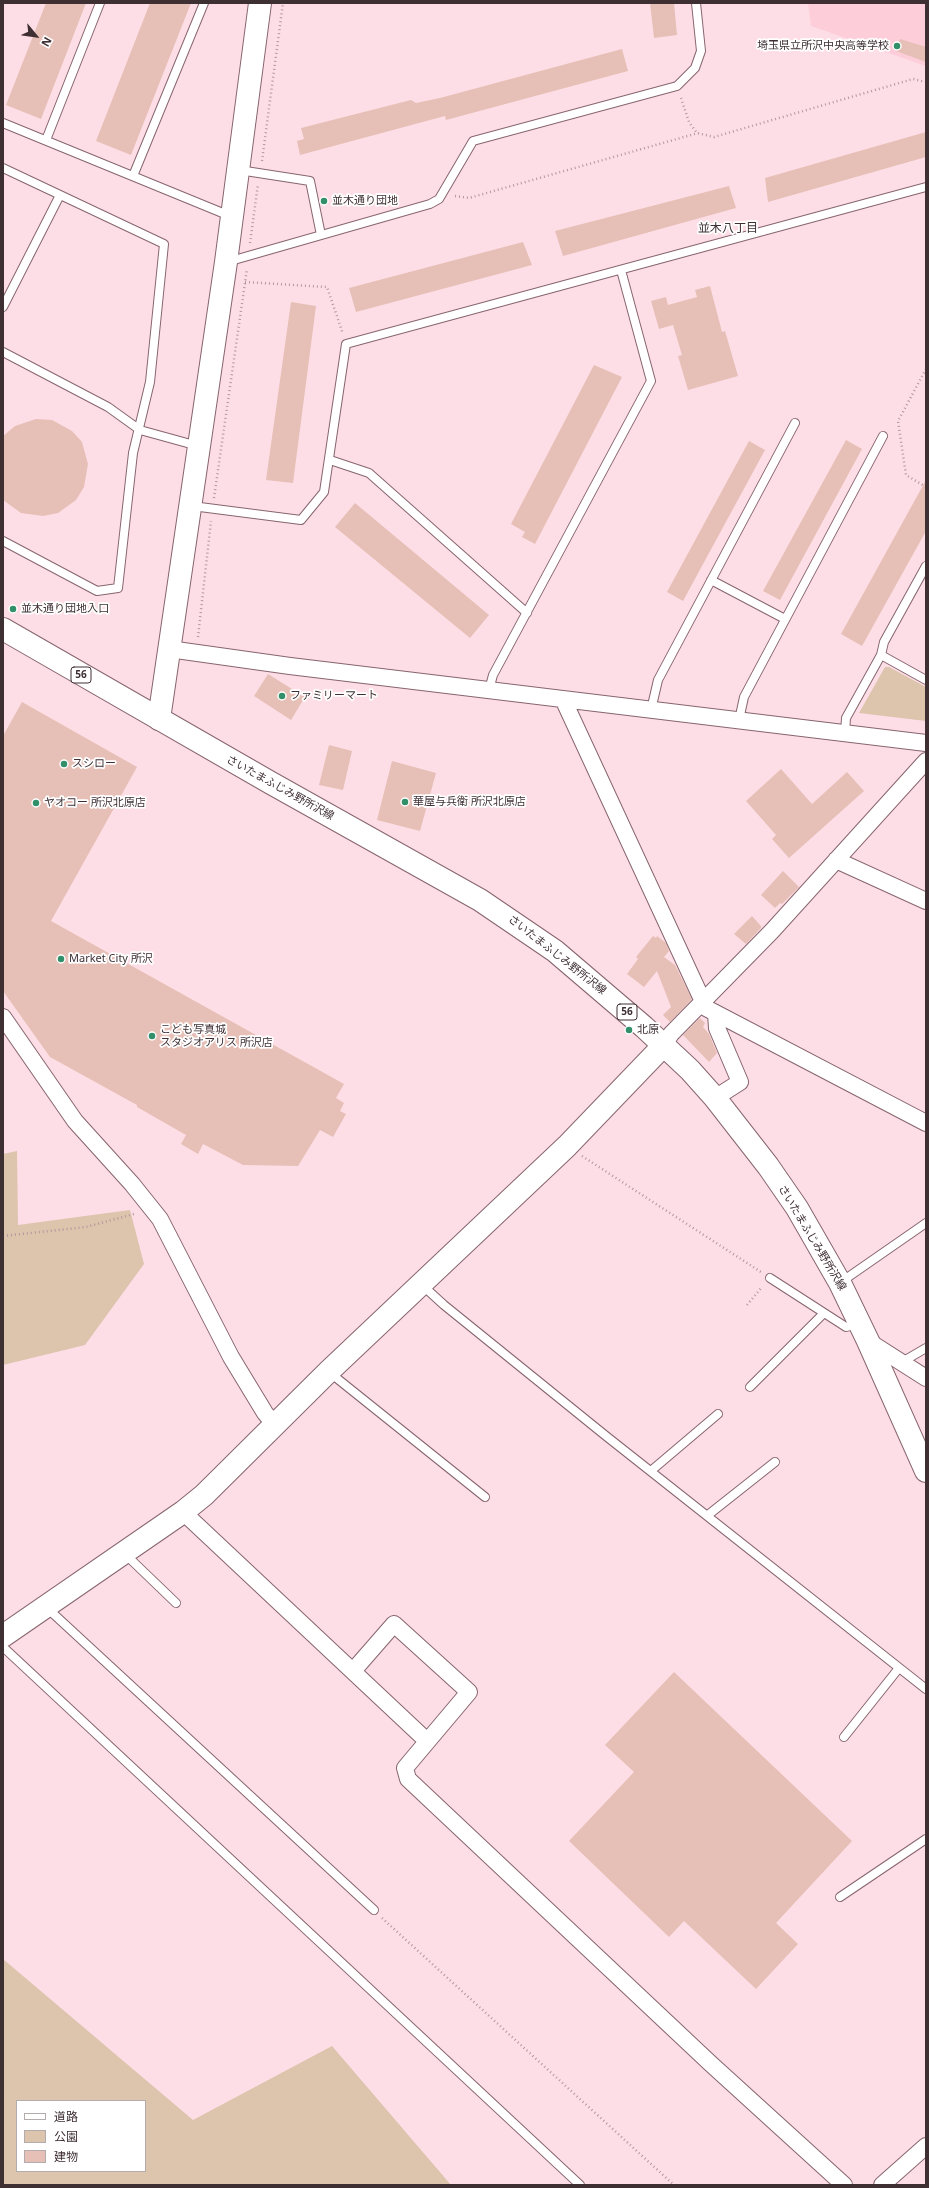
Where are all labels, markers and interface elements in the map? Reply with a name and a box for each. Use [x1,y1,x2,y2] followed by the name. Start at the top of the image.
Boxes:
[16,16,56,56] north arrow
[38,35,56,50] text: N
[757,39,889,53] place label: 埼玉県立所沢中央高等学校
[892,41,902,51] marker: 埼玉県立所沢中央高等学校
[332,194,398,208] place label: 並木通り団地
[319,196,329,206] marker: 並木通り団地
[698,222,758,236] district label: 並木八丁目
[21,602,109,616] place label: 並木通り団地入口
[8,604,18,614] marker: 並木通り団地入口
[71,667,91,683] road number: 56
[290,689,378,703] place label: ファミリーマート
[277,691,287,701] marker: ファミリーマート
[224,753,336,823] street label: さいたまふじみ野所沢線
[72,757,116,771] place label: スシロー
[59,759,69,769] marker: スシロー
[413,795,526,809] place label: 華屋与兵衛 所沢北原店
[44,796,146,810] place label: ヤオコー 所沢北原店
[400,797,410,807] marker: 華屋与兵衛 所沢北原店
[31,798,41,808] marker: ヤオコー 所沢北原店
[505,913,609,997] street label: さいたまふじみ野所沢線
[69,952,153,966] place label: Market City 所沢
[56,954,66,964] marker: Market City 所沢
[617,1004,637,1020] road number: 56
[160,1023,273,1049] place label: こども写真城 スタジオアリス 所沢店
[637,1023,659,1037] place label: 北原
[624,1025,634,1035] marker: 北原
[147,1031,157,1041] marker: こども写真城 スタジオアリス 所沢店
[775,1183,849,1293] street label: さいたまふじみ野所沢線
[16,2100,146,2172] legend
[54,2108,78,2125] text: 道路
[54,2128,78,2145] text: 公園
[54,2148,78,2165] text: 建物

